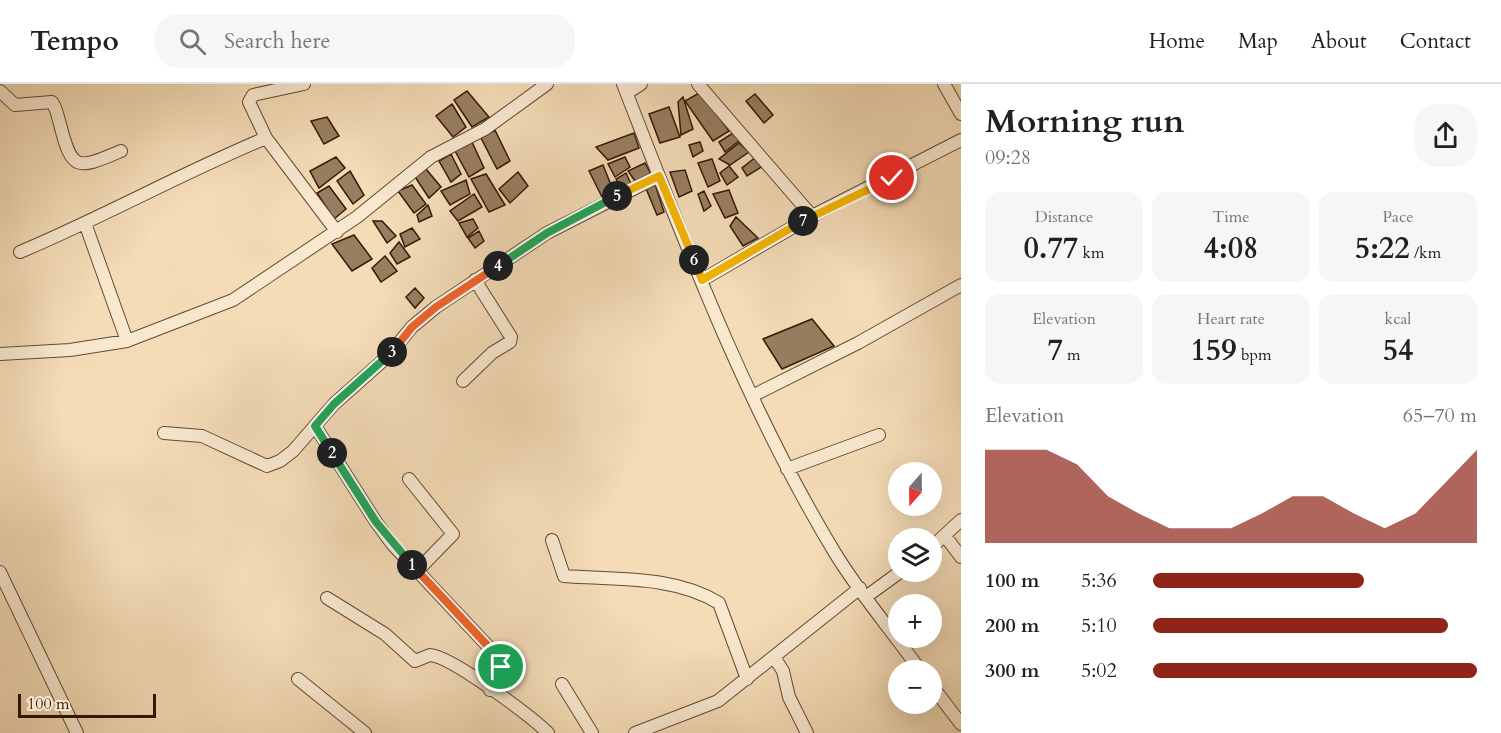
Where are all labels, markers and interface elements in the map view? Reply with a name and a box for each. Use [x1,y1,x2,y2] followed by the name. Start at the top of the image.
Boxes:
[155,14,575,68] search box
[30,22,119,60] text: Tempo
[176,25,209,58] icon: search
[224,26,331,56] text: Search here
[1149,27,1205,56] text: Home
[1238,27,1278,56] text: Map
[1311,27,1367,56] text: About
[1400,27,1471,56] text: Contact
[985,99,1185,144] text: Morning run
[1414,104,1477,167] button: share
[985,144,1031,171] text: 09:28
[866,152,917,203] pin
[875,161,908,194] icon: check
[602,181,632,211] pin: 5
[613,185,621,207] text: 5
[788,206,818,236] pin: 7
[1035,206,1093,228] text: Distance
[1212,206,1250,228] text: Time
[1383,206,1413,228] text: Pace
[799,210,807,232] text: 7
[1023,228,1078,269] text: 0.77
[1204,228,1258,269] text: 4:08
[1355,228,1410,269] text: 5:22
[1078,242,1105,264] text: km
[1410,242,1441,264] text: /km
[679,245,709,275] pin: 6
[690,249,698,271] text: 6
[483,251,513,281] pin: 4
[494,255,502,277] text: 4
[1032,308,1096,330] text: Elevation
[1197,308,1265,330] text: Heart rate
[1385,308,1411,330] text: kcal
[1047,330,1063,371] text: 7
[1190,330,1237,371] text: 159
[1383,330,1413,371] text: 54
[377,337,407,367] pin: 3
[388,341,396,363] text: 3
[1063,344,1081,366] text: m
[1237,344,1272,366] text: bpm
[985,402,1064,429] text: Elevation
[1403,402,1477,429] text: 65–70 m
[317,438,347,468] pin: 2
[328,442,336,464] text: 2
[888,462,942,516] north arrow
[888,462,942,714] map controls
[888,528,942,582] button: layers
[397,550,427,580] pin: 1
[408,554,416,576] text: 1
[985,567,1040,594] text: 100 m
[1081,567,1117,594] text: 5:36
[888,594,942,648] button: +
[985,612,1040,639] text: 200 m
[1081,612,1117,639] text: 5:10
[475,641,526,692] pin
[484,650,517,683] icon: arrive
[985,657,1040,684] text: 300 m
[1081,657,1117,684] text: 5:02
[888,660,942,714] button: −
[18,691,156,718] scale bar
[27,693,69,715] text: 100 m

